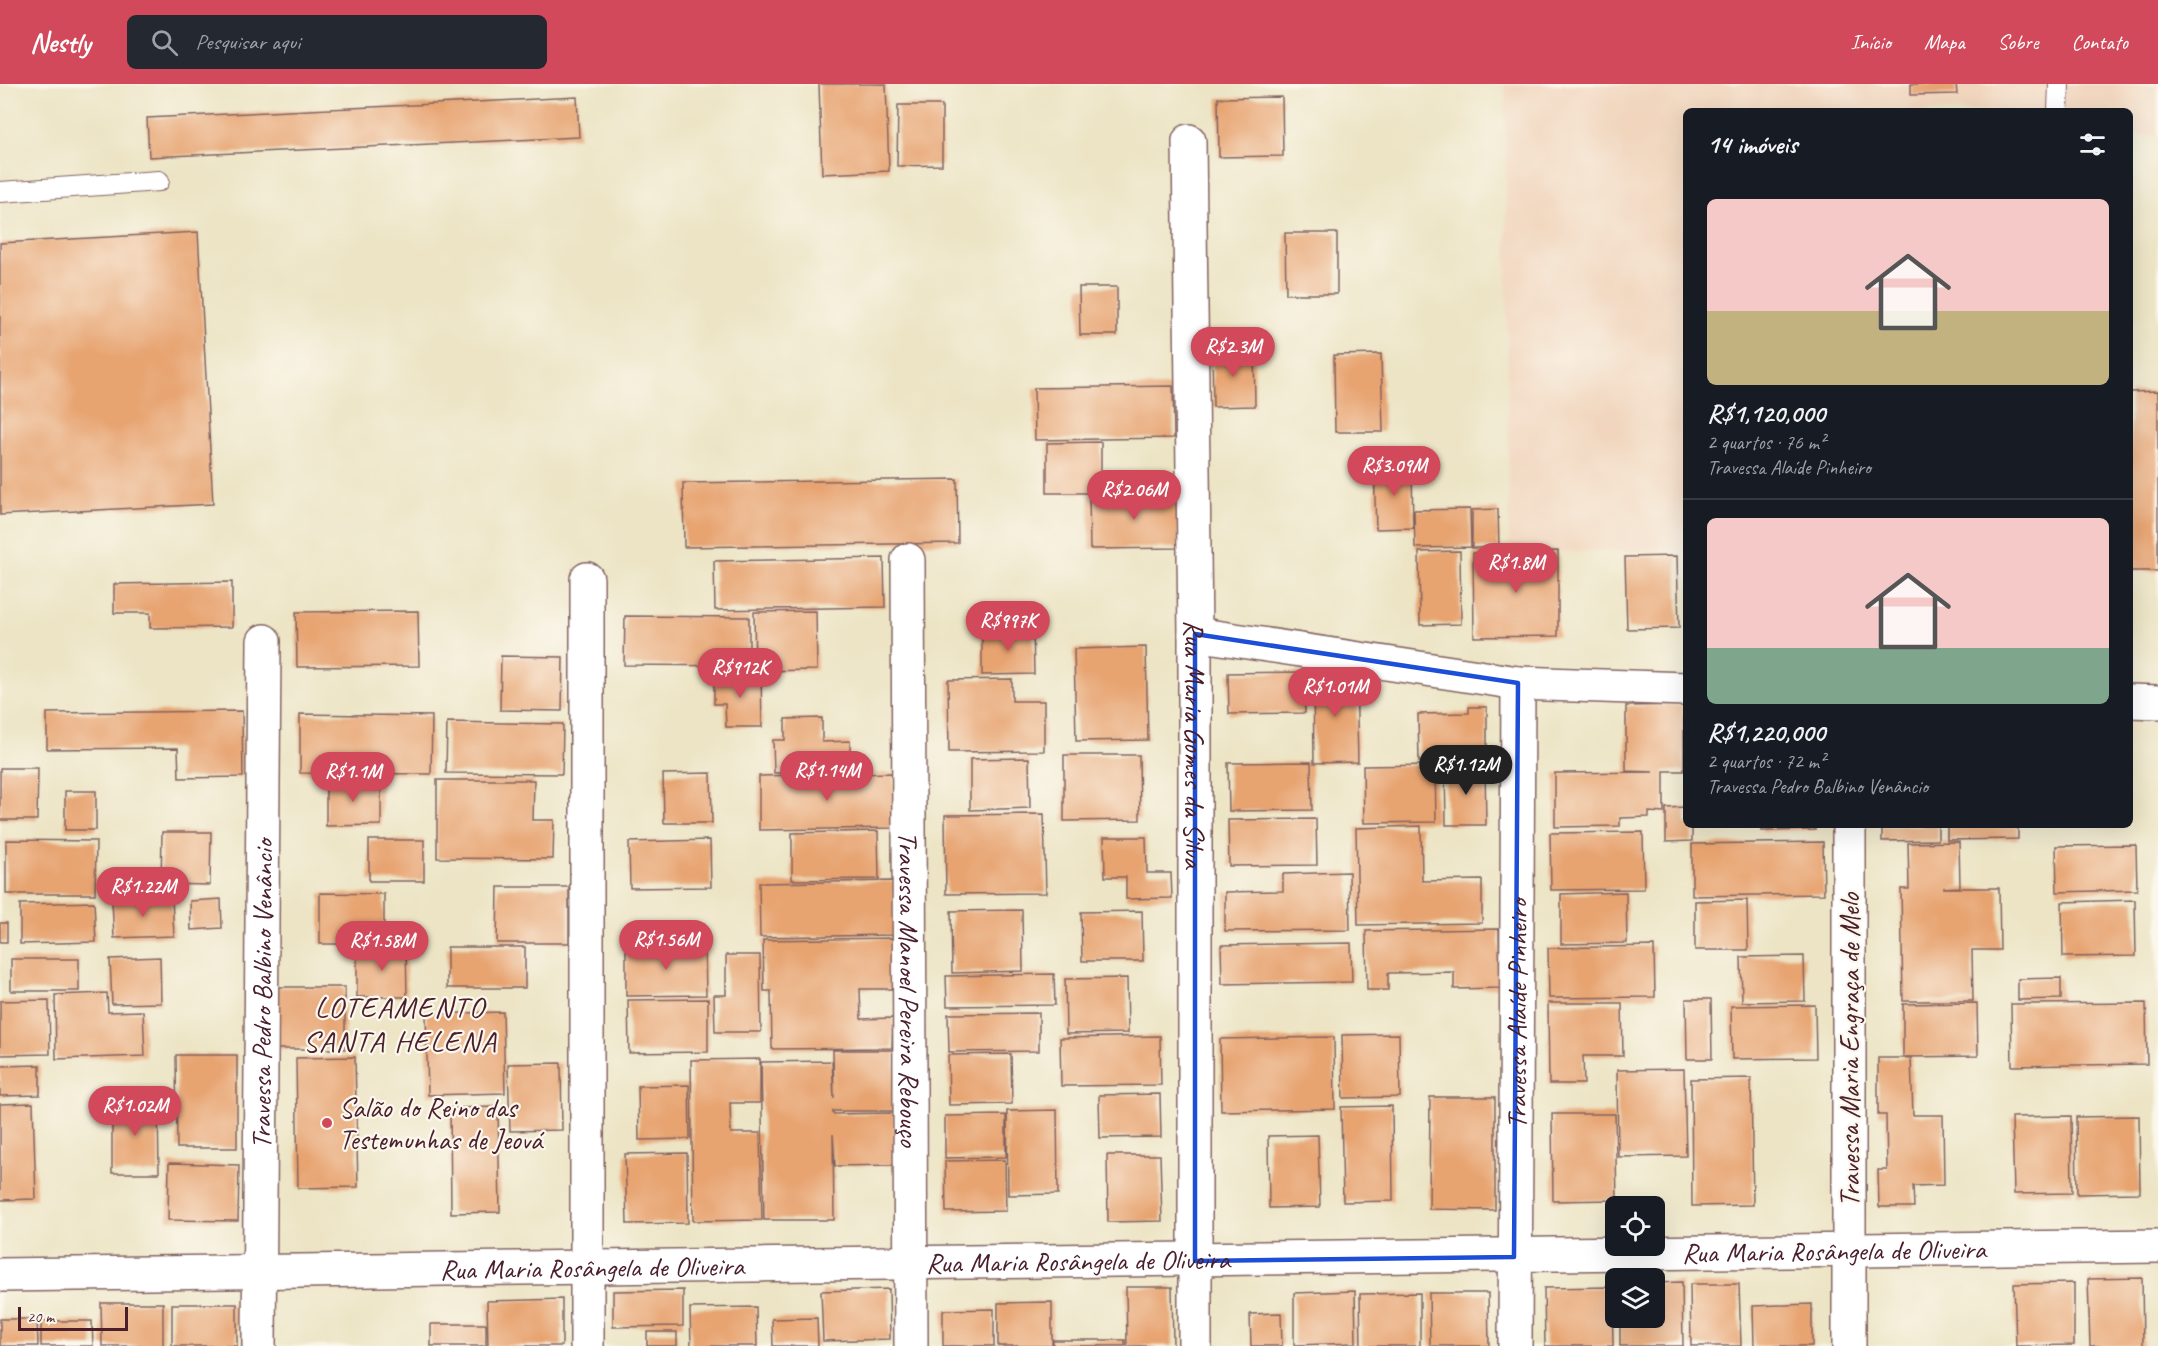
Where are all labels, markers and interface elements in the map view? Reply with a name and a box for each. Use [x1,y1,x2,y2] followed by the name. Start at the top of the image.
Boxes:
[127,15,547,69] search box
[30,25,91,60] text: Nestly
[148,26,181,59] icon: search
[196,28,300,56] text: Pesquisar aqui
[1851,29,1891,55] text: Início
[1924,29,1965,55] text: Mapa
[1998,29,2038,55] text: Sobre
[2071,29,2128,55] text: Contato
[1707,128,1797,161] text: 14 imóveis
[2076,128,2109,161] icon: filters
[1854,238,1962,346] icon: home
[1184,327,1282,378] pin: R$2.3M
[1205,334,1261,359] text: R$2.3M
[1707,397,1825,430] text: R$1,120,000
[1707,430,1825,455] text: 2 quartos · 76 m²
[1339,446,1449,497] pin: R$3.09M
[1361,453,1427,478] text: R$3.09M
[1707,455,1871,480] text: Travessa Alaíde Pinheiro
[1079,470,1189,521] pin: R$2.06M
[1101,477,1167,502] text: R$2.06M
[1467,543,1565,594] pin: R$1.8M
[1488,550,1544,575] text: R$1.8M
[1854,557,1962,665] icon: home
[959,601,1057,652] pin: R$997K
[980,608,1036,633] text: R$997K
[1177,620,1213,870] street label: Rua Maria Gomes da Silva
[691,648,789,699] pin: R$912K
[712,655,768,680] text: R$912K
[1280,667,1390,718] pin: R$1.01M
[1302,674,1368,699] text: R$1.01M
[1707,716,1825,749] text: R$1,220,000
[1411,745,1521,796] pin: R$1.12M
[1707,749,1825,774] text: 2 quartos · 72 m²
[772,751,882,802] pin: R$1.14M
[304,752,402,803] pin: R$1.1M
[1433,752,1499,777] text: R$1.12M
[794,758,860,783] text: R$1.14M
[325,759,381,784] text: R$1.1M
[1707,774,1928,799] text: Travessa Pedro Balbino Venâncio
[892,831,928,1149] street label: Travessa Manoel Pereira Rebouço
[243,836,280,1149] street label: Travessa Pedro Balbino Venâncio
[88,867,198,918] pin: R$1.22M
[110,874,176,899] text: R$1.22M
[1832,891,1867,1207] street label: Travessa Maria Engraça de Melo
[1498,896,1535,1129] street label: Travessa Alaíde Pinheiro
[611,920,721,971] pin: R$1.56M
[327,921,437,972] pin: R$1.58M
[633,927,699,952] text: R$1.56M
[349,928,415,953] text: R$1.58M
[303,988,497,1060] district label: LOTEAMENTO SANTA HELENA
[80,1086,190,1137] pin: R$1.02M
[339,1090,545,1157] place label: Salão do Reino das Testemunhas de Jeová
[102,1093,168,1118] text: R$1.02M
[320,1116,334,1130] marker: Salão do Reino das Testemunhas de Jeová
[1605,1196,1665,1328] map controls
[1605,1196,1665,1256] button: locate
[1682,1231,1988,1270] street label: Rua Maria Rosângela de Oliveira
[926,1241,1232,1280] street label: Rua Maria Rosângela de Oliveira
[440,1247,746,1287] street label: Rua Maria Rosângela de Oliveira
[1605,1268,1665,1328] button: layers
[18,1304,128,1332] scale bar
[27,1307,54,1327] text: 20 m

